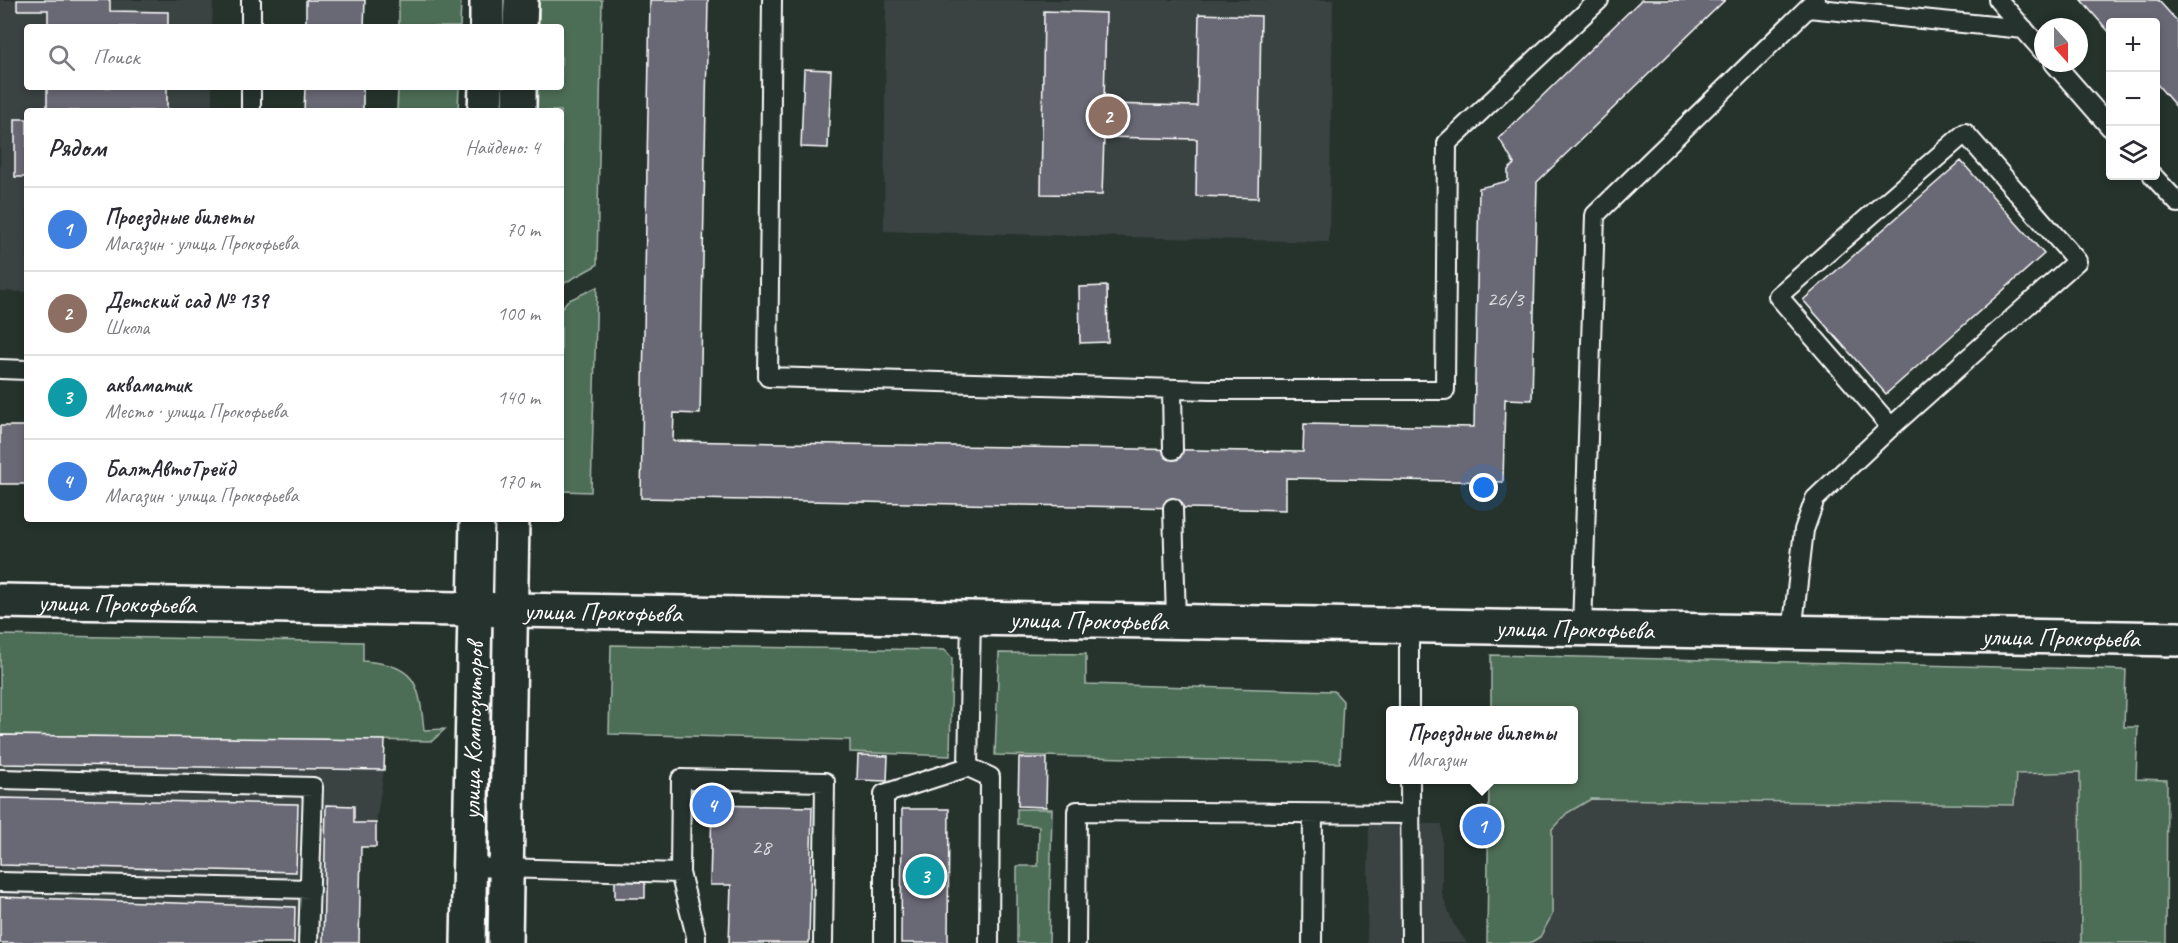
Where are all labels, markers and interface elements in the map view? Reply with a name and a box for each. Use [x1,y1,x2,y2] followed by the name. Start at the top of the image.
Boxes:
[2034,18,2088,72] north arrow
[2106,18,2160,180] map controls
[2106,18,2160,72] button: +
[24,24,564,90] search box
[45,41,78,74] icon: search
[93,43,139,71] text: Поиск
[2106,72,2160,126] button: −
[1088,94,1128,138] pin: 2
[2106,126,2160,180] button: layers
[48,131,106,164] text: Рядом
[465,135,540,160] text: Найдено: 4
[105,203,253,231] text: Проездные билеты
[63,217,72,242] text: 1
[506,217,540,242] text: 70 m
[105,231,298,256] text: Магазин · улица Прокофьева
[1487,285,1526,313] house number: 26/3
[105,287,268,315] text: Детский сад № 139
[63,301,72,326] text: 2
[497,301,540,326] text: 100 m
[105,315,149,340] text: Школа
[105,371,191,399] text: акваматик
[63,385,72,410] text: 3
[497,385,540,410] text: 140 m
[105,399,287,424] text: Место · улица Прокофьева
[105,455,235,483] text: БалтАвтоТрейд
[63,469,72,494] text: 4
[497,469,540,494] text: 170 m
[1469,473,1498,502] your location
[105,483,298,508] text: Магазин · улица Прокофьева
[36,586,198,621] street label: улица Прокофьева
[522,594,684,630] street label: улица Прокофьева
[1007,603,1170,638] street label: улица Прокофьева
[1493,611,1656,647] street label: улица Прокофьева
[1979,620,2142,655] street label: улица Прокофьева
[455,637,491,822] street label: улица Композиторов
[1386,706,1578,784] popup
[1408,719,1556,747] text: Проездные билеты
[1408,747,1466,772] text: Магазин
[692,782,732,828] pin: 4
[1462,804,1502,848] pin: 1
[751,833,773,861] house number: 28
[906,854,944,898] pin: 3

